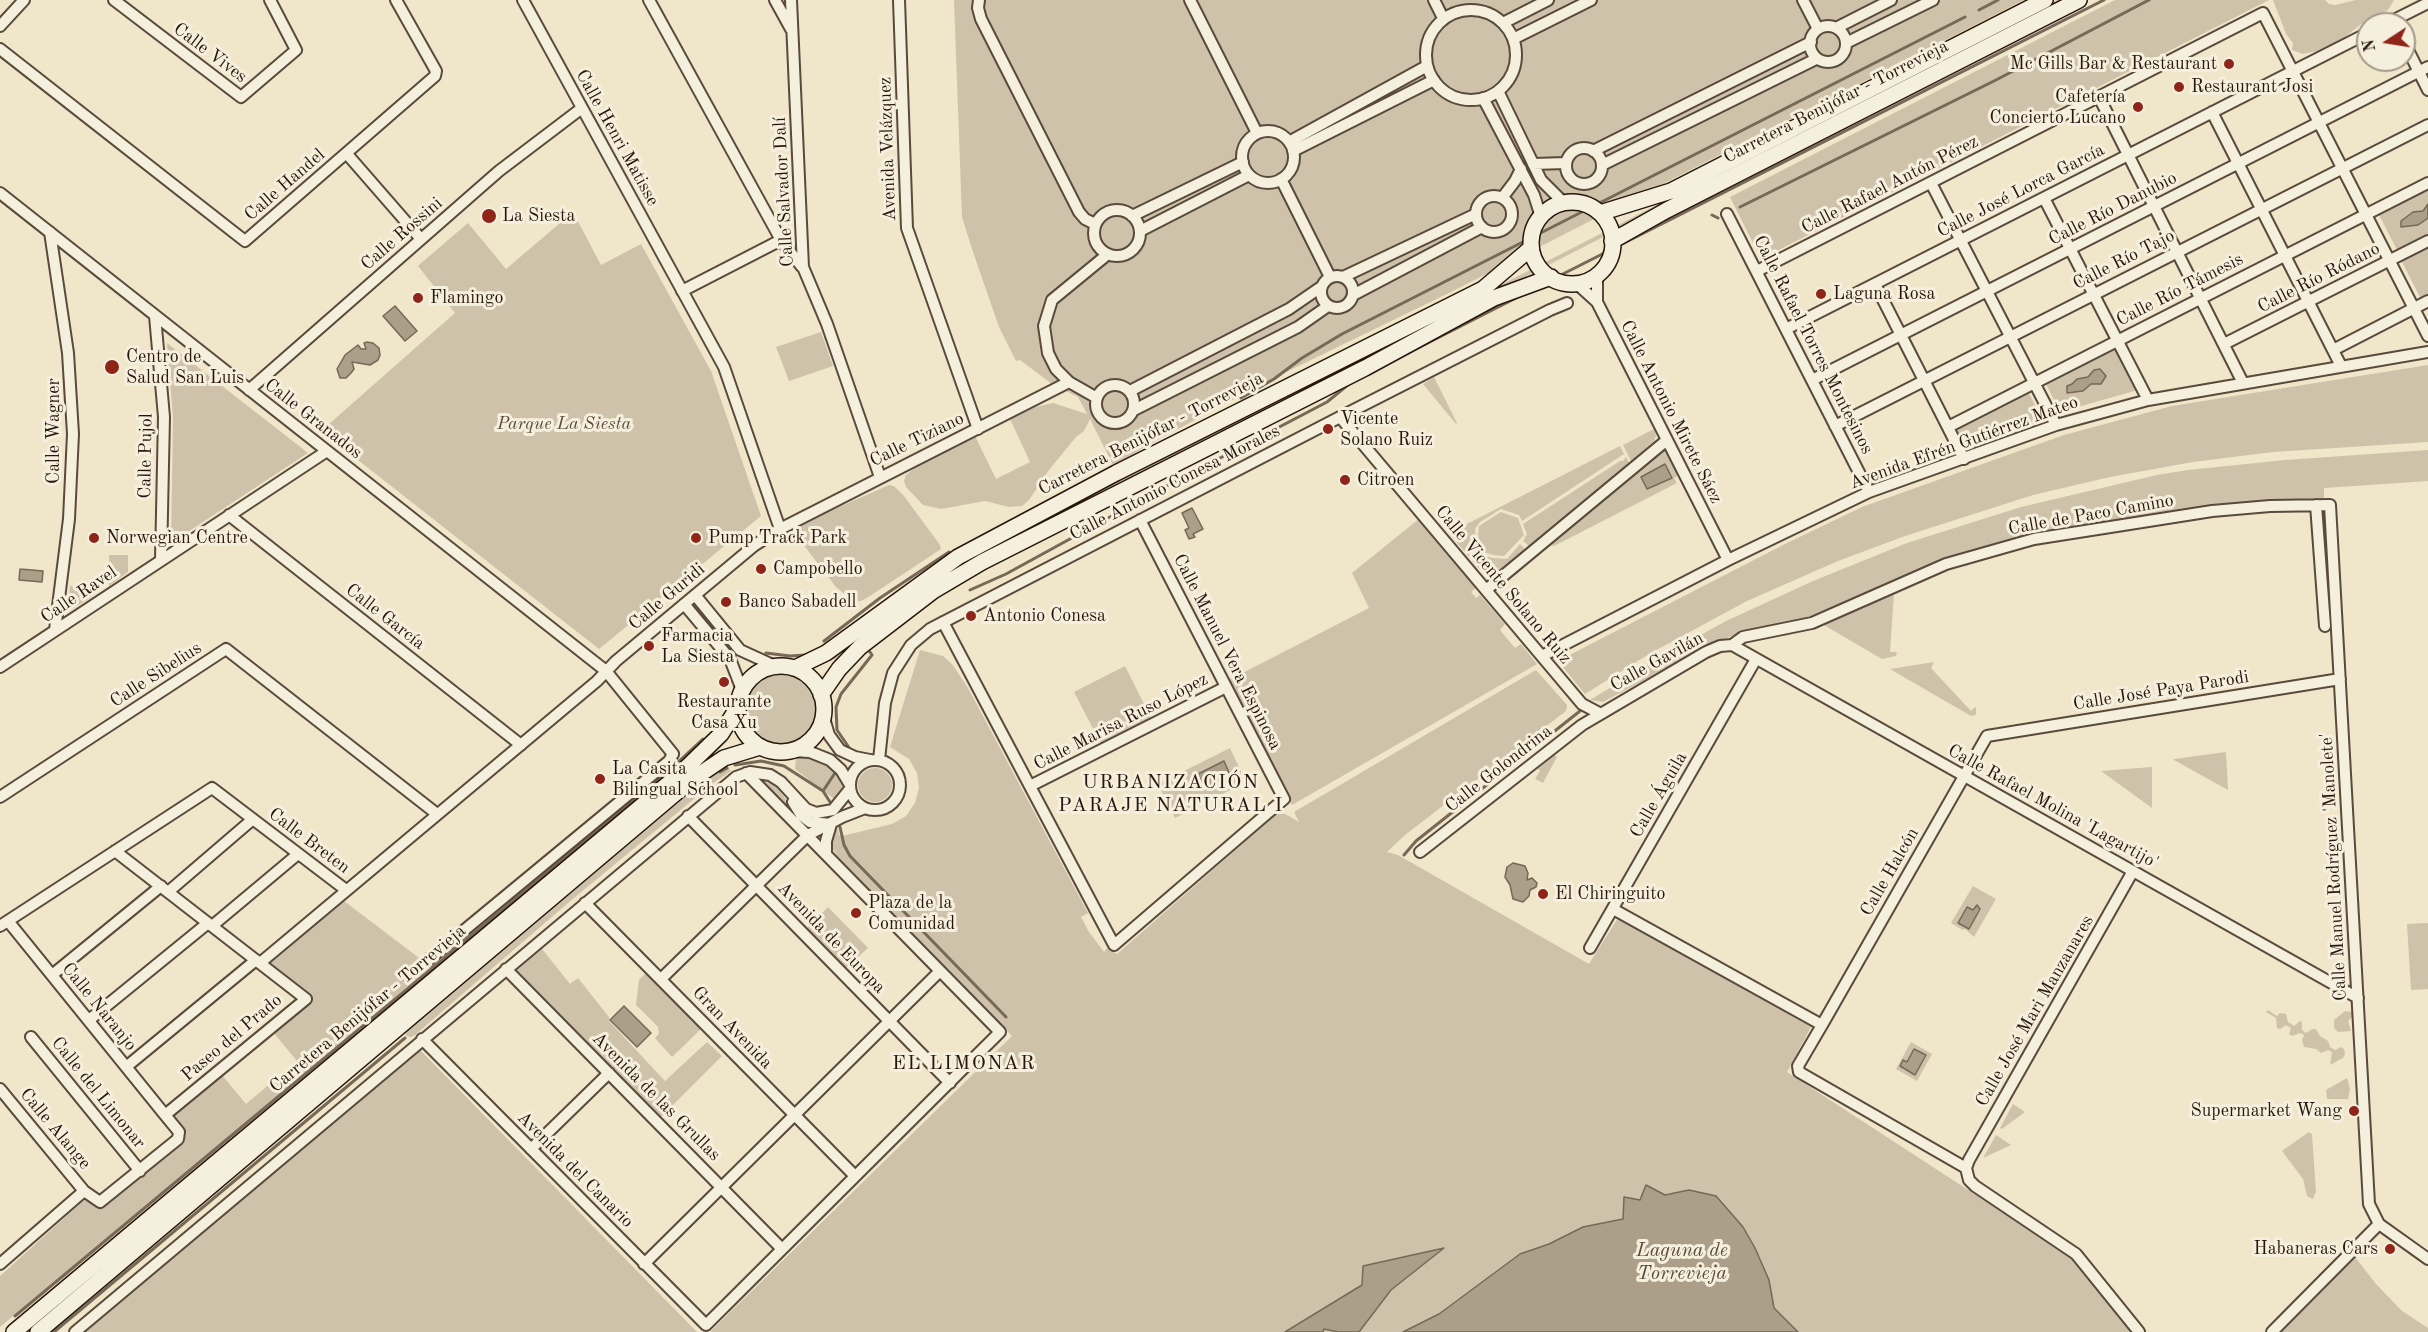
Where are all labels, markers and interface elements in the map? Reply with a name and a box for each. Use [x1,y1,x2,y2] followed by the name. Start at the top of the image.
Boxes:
[2356,12,2416,72] north arrow
[169,18,251,88] street label: Calle Vives
[1720,36,1952,168] street label: Carretera Benijófar - Torrevieja
[2361,38,2379,53] text: N
[2010,53,2217,75] place label: Mc Gills Bar & Restaurant
[2222,57,2236,71] marker: Mc Gills Bar & Restaurant
[571,66,663,210] street label: Calle Henri Matisse
[875,76,901,222] street label: Avenida Velázquez
[2191,76,2313,98] place label: Restaurant Josi
[2172,80,2186,94] marker: Restaurant Josi
[1990,86,2126,128] place label: Cafetería Concierto Lucano
[2131,100,2145,114] marker: Cafetería Concierto Lucano
[769,116,799,268] street label: Calle Salvador Dalí
[1798,131,1982,239] street label: Calle Rafael Antón Pérez
[1934,139,2108,243] street label: Calle José Lorca García
[240,144,330,226] street label: Calle Handel
[2045,167,2181,251] street label: Calle Río Danubio
[357,193,447,275] street label: Calle Rossini
[502,205,575,227] place label: La Siesta
[480,207,498,225] marker: La Siesta
[2070,225,2178,295] street label: Calle Río Tajo
[1748,232,1878,458] street label: Calle Rafael Torres Montesinos
[2254,238,2384,318] street label: Calle Río Ródano
[2113,249,2247,331] street label: Calle Río Támesis
[1833,283,1935,305] place label: Laguna Rosa
[430,287,503,309] place label: Flamingo
[1814,287,1828,301] marker: Laguna Rosa
[411,291,425,305] marker: Flamingo
[1615,317,1727,507] street label: Calle Antonio Mirete Sáez
[126,346,244,388] place label: Centro de Salud San Luis
[103,358,121,376] marker: Centro de Salud San Luis
[1035,368,1267,500] street label: Carretera Benijófar - Torrevieja
[260,374,366,464] street label: Calle Granados
[43,378,65,484] street label: Calle Wagner
[1847,392,2081,494] street label: Avenida Efrén Gutiérrez Mateo
[866,408,968,472] street label: Calle Tiziano
[1340,408,1433,450] place label: Vicente Solano Ruiz
[134,413,158,499] street label: Calle Pujol
[497,413,631,435] park label: Parque La Siesta
[1066,420,1284,546] street label: Calle Antonio Conesa Morales
[1321,422,1335,436] marker: Vicente Solano Ruiz
[1357,469,1415,491] place label: Citroen
[1338,473,1352,487] marker: Citroen
[2007,490,2175,540] street label: Calle de Paco Camino
[1430,501,1576,669] street label: Calle Vicente Solano Ruiz
[106,527,248,549] place label: Norwegian Centre
[708,527,847,549] place label: Pump Track Park
[87,531,101,545] marker: Norwegian Centre
[689,531,703,545] marker: Pump Track Park
[1168,550,1286,754] street label: Calle Manuel Vera Espinosa
[773,558,863,580] place label: Campobello
[624,559,710,635] street label: Calle Guridi
[37,562,121,628] street label: Calle Ravel
[754,562,768,576] marker: Campobello
[341,579,429,655] street label: Calle García
[738,591,856,613] place label: Banco Sabadell
[719,595,733,609] marker: Banco Sabadell
[983,605,1106,627] place label: Antonio Conesa
[964,609,978,623] marker: Antonio Conesa
[661,625,734,668] place label: Farmacia La Siesta
[1607,628,1707,696] street label: Calle Gavilán
[106,637,206,713] street label: Calle Sibelius
[642,639,656,653] marker: Farmacia La Siesta
[2072,666,2250,716] street label: Calle José Paya Parodi
[1030,669,1212,775] street label: Calle Marisa Ruso López
[717,675,731,689] marker: Restaurante Casa Xu
[677,691,771,734] place label: Restaurante Casa Xu
[1441,721,1557,817] street label: Calle Golondrina
[2316,732,2352,1002] street label: Calle Manuel Rodríguez 'Manolete'
[1944,740,2162,874] street label: Calle Rafael Molina 'Lagartijo'
[1626,748,1692,842] street label: Calle Águila
[612,758,738,800] place label: La Casita Bilingual School
[1058,771,1284,818] district label: URBANIZACIÓN PARAJE NATURAL I
[593,772,607,786] marker: La Casita Bilingual School
[264,803,354,879] street label: Calle Breten
[1856,824,1924,920] street label: Calle Halcón
[772,878,890,998] street label: Avenida de Europa
[1555,883,1665,905] place label: El Chiringuito
[1536,887,1550,901] marker: El Chiringuito
[868,892,955,934] place label: Plaza de la Comunidad
[849,906,863,920] marker: Plaza de la Comunidad
[1971,911,2099,1111] street label: Calle José Mari Manzanares
[265,920,471,1098] street label: Carretera Benijófar - Torrevieja
[57,958,141,1056] street label: Calle Naranjo
[687,982,777,1074] street label: Gran Avenida
[177,990,287,1086] street label: Paseo del Prado
[587,1028,725,1166] street label: Avenida de las Grullas
[46,1033,150,1153] street label: Calle del Limonar
[892,1052,1036,1076] district label: EL LIMONAR
[15,1084,95,1174] street label: Calle Alange
[2191,1100,2342,1122] place label: Supermarket Wang
[2347,1104,2361,1118] marker: Supermarket Wang
[512,1107,638,1233] street label: Avenida del Canario
[2254,1238,2378,1260] place label: Habaneras Cars
[1636,1239,1728,1286] water label: Laguna de Torrevieja
[2383,1242,2397,1256] marker: Habaneras Cars

